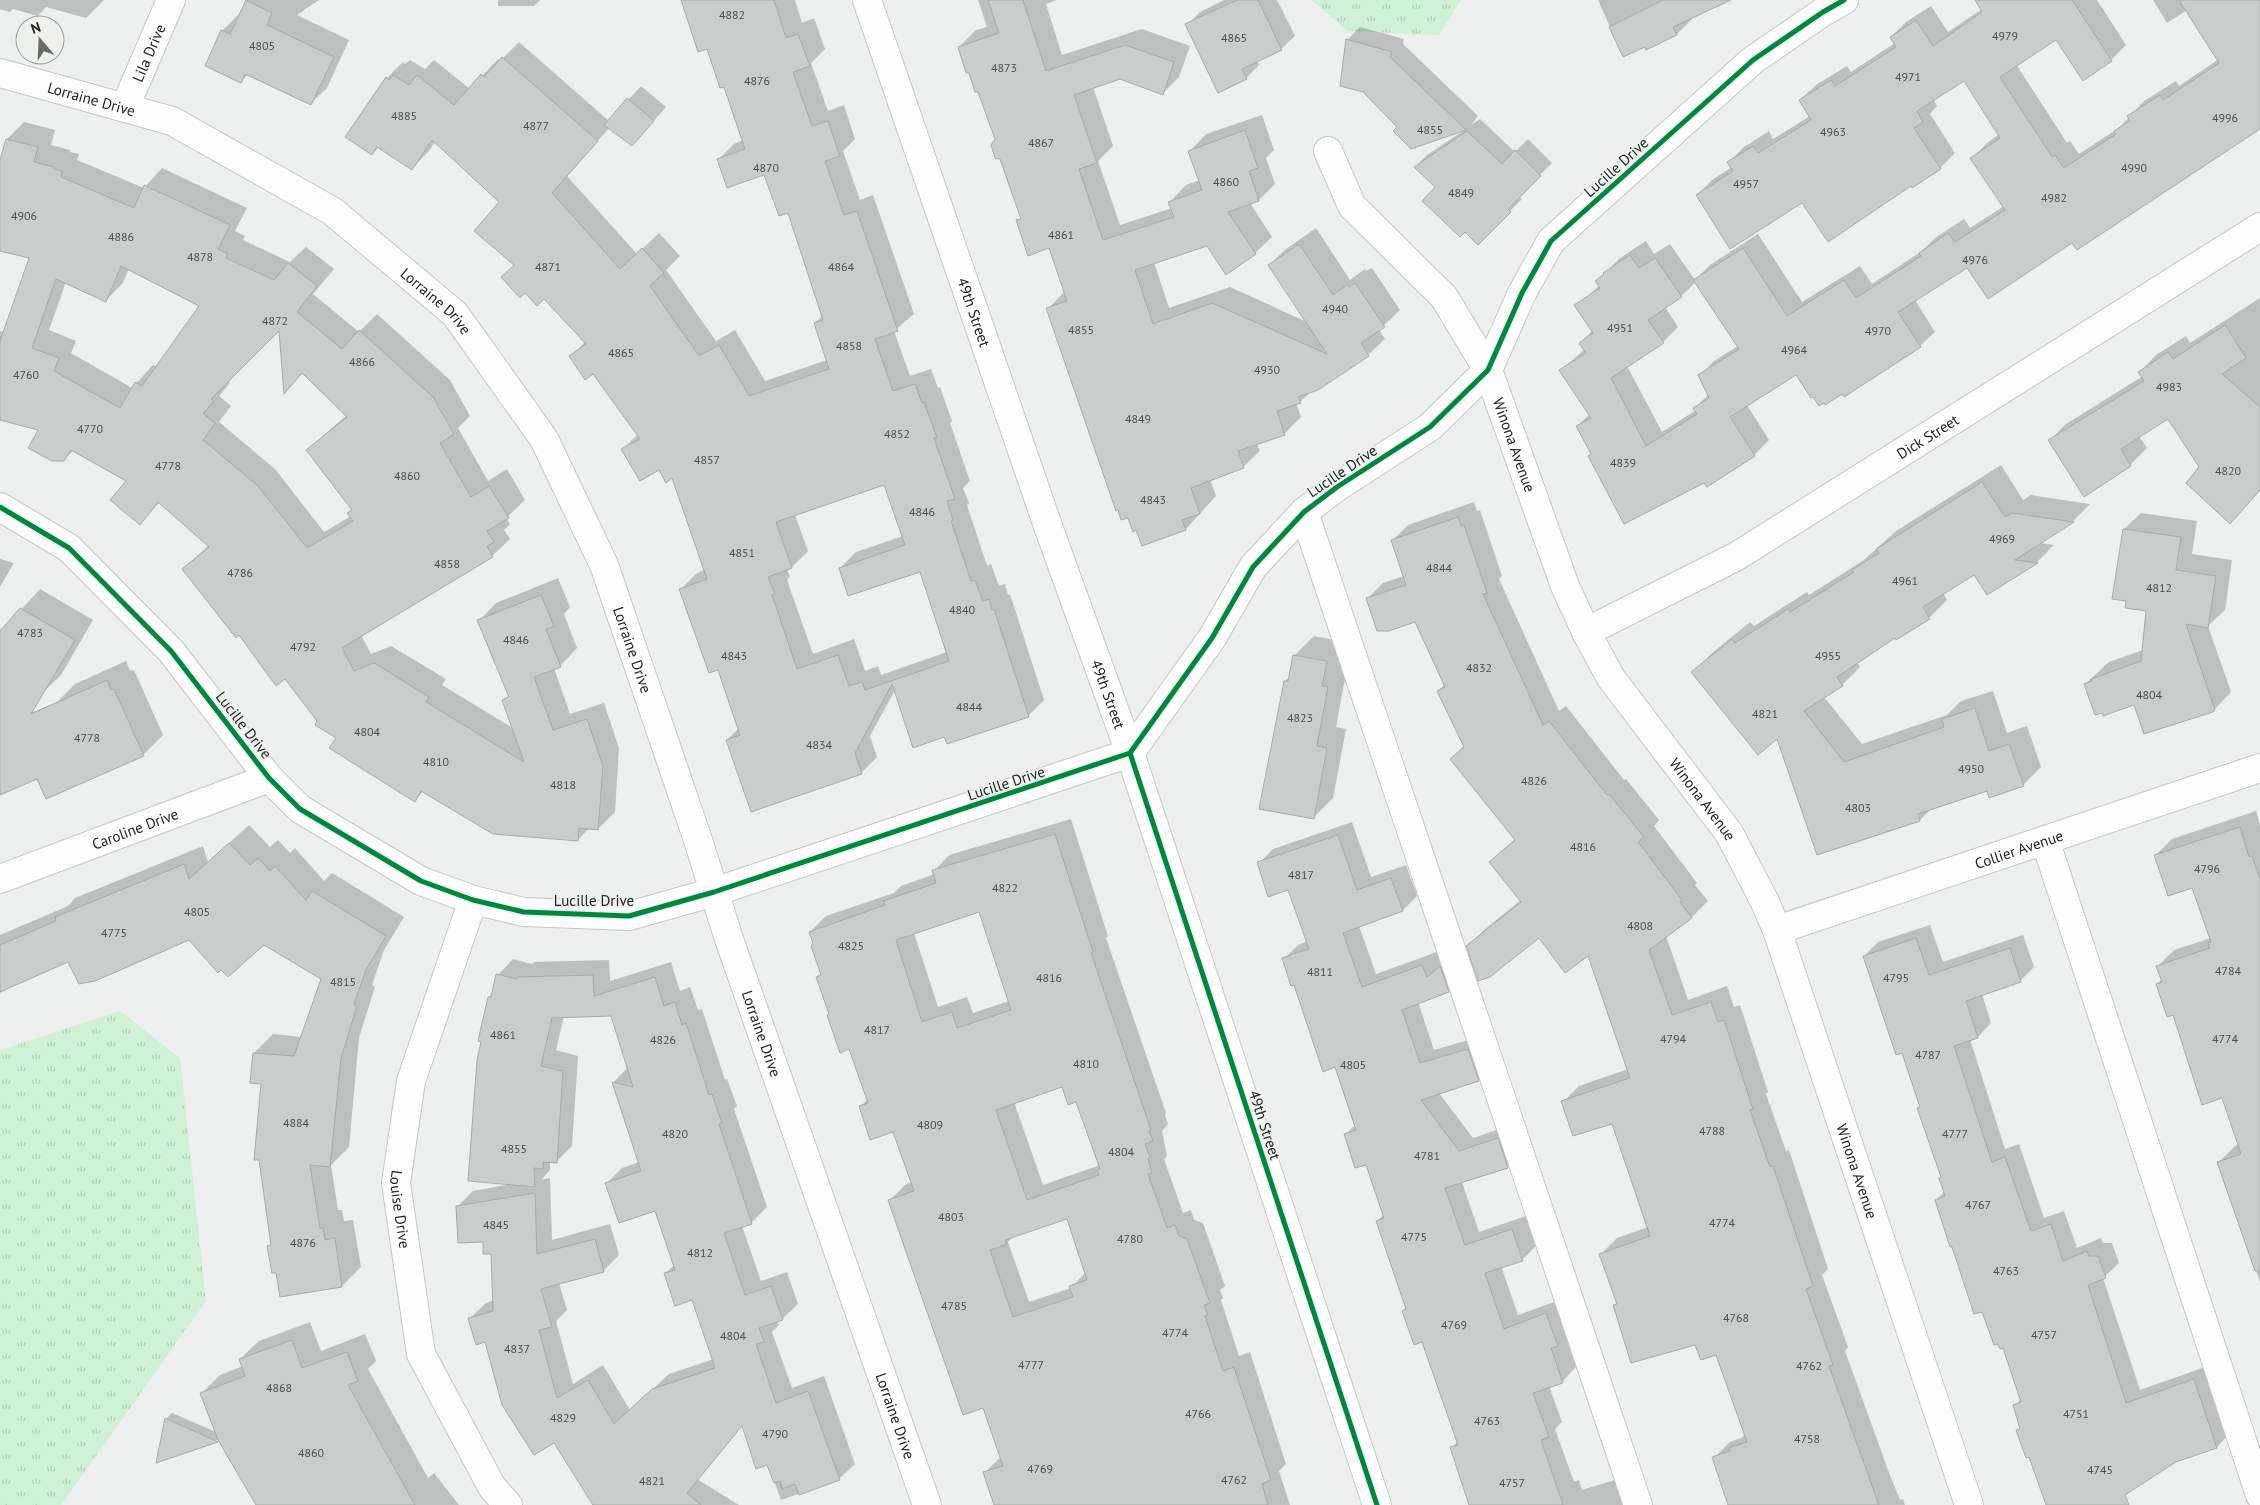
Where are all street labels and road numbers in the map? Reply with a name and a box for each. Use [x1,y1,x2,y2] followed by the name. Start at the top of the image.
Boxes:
[127,21,169,85] street label: Lila Drive
[46,77,137,120] street label: Lorraine Drive
[1580,133,1652,201] street label: Lucille Drive
[397,263,476,338] street label: Lorraine Drive
[954,275,995,349] street label: 49th Street
[1489,395,1540,494] street label: Winona Avenue
[1893,410,1962,463] street label: Dick Street
[1303,441,1381,501] street label: Lucille Drive
[609,604,656,695] street label: Lorraine Drive
[1088,657,1130,731] street label: 49th Street
[212,688,276,762] street label: Lucille Drive
[1666,754,1741,843] street label: Winona Avenue
[965,762,1047,804] street label: Lucille Drive
[89,804,181,853] street label: Caroline Drive
[1972,825,2065,873] street label: Collier Avenue
[554,891,634,910] street label: Lucille Drive
[738,988,786,1079] street label: Lorraine Drive
[1245,1088,1285,1162] street label: 49th Street
[1833,1121,1882,1221] street label: Winona Avenue
[386,1169,415,1250] street label: Louise Drive
[872,1370,920,1461] street label: Lorraine Drive

